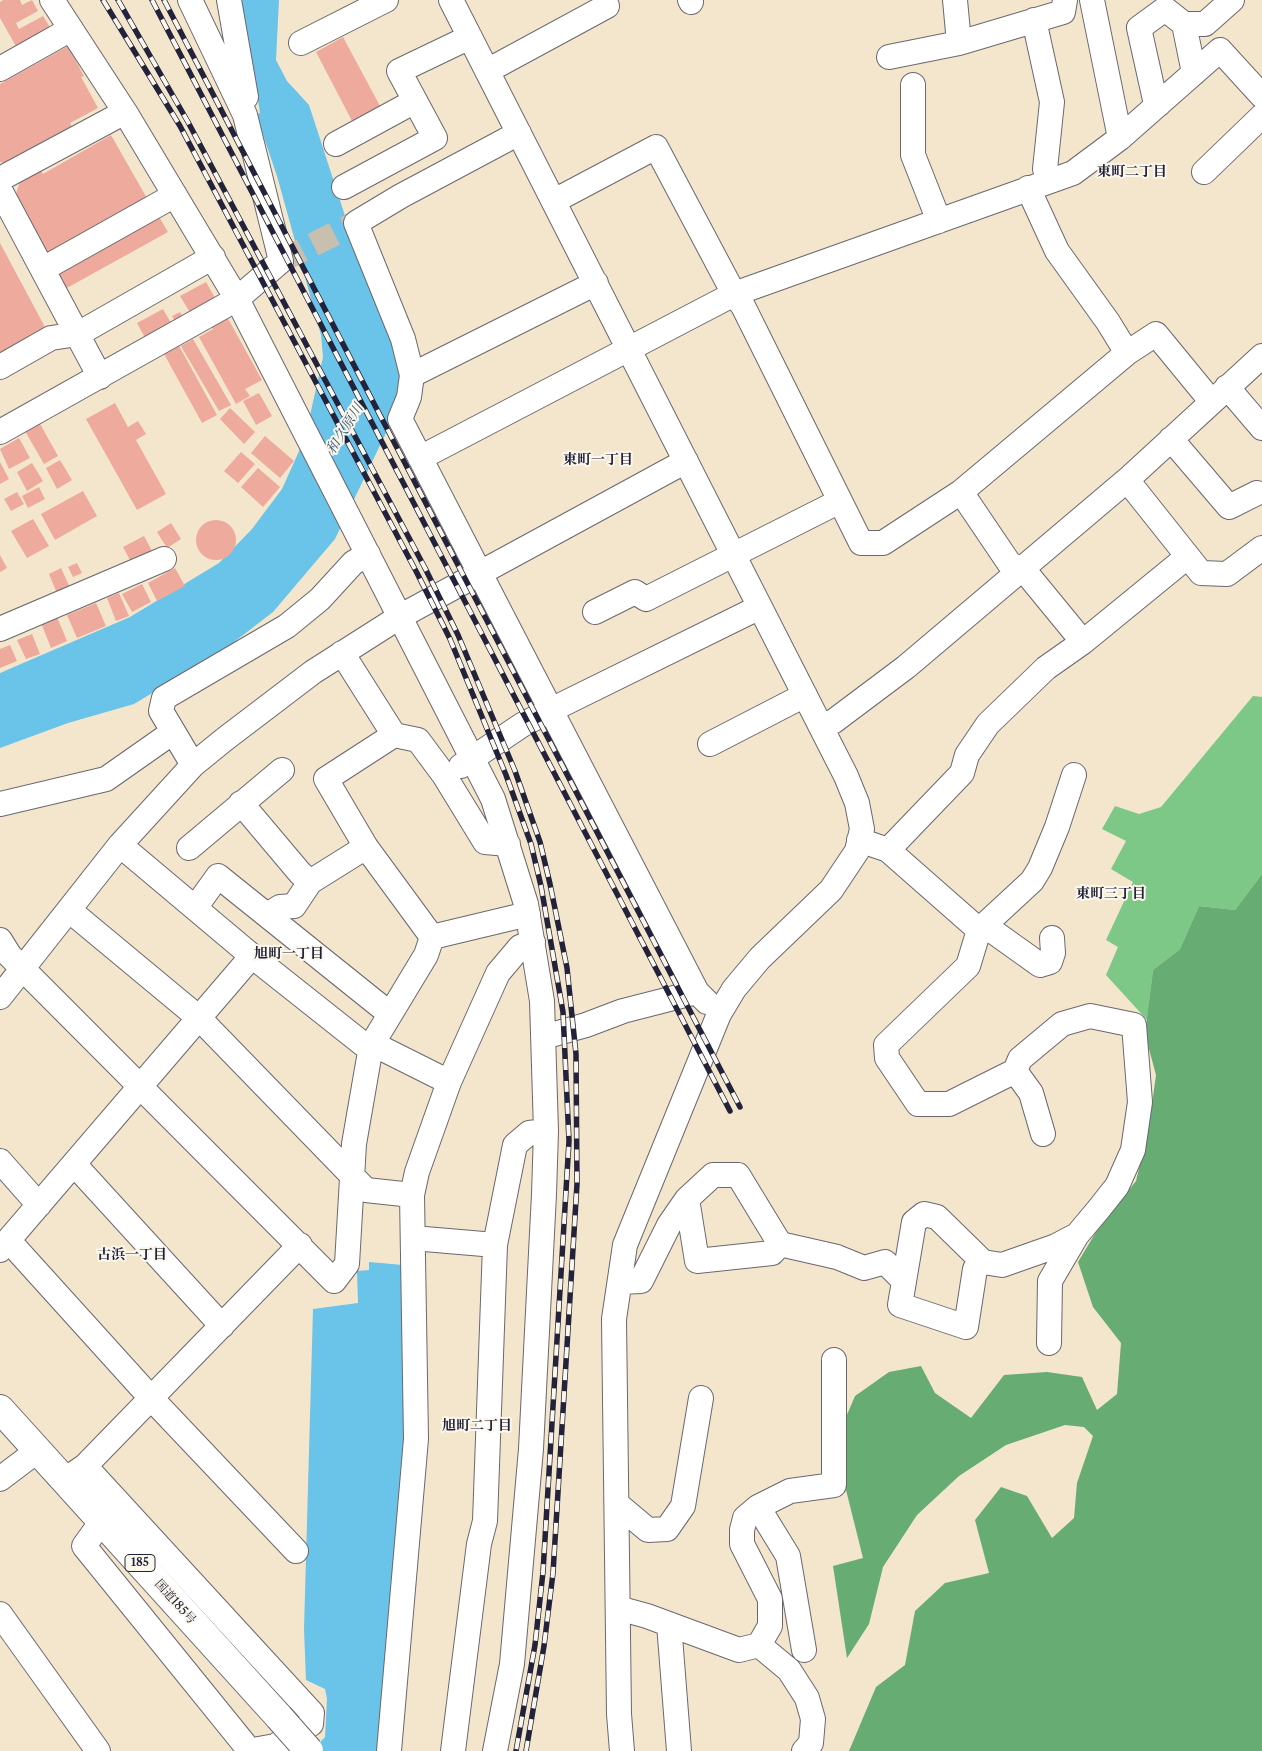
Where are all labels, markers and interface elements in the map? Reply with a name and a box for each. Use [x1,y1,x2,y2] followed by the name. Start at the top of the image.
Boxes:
[1097,164,1167,180] district label: 東町二丁目
[323,401,367,457] water label: 和久原川
[563,452,633,468] district label: 東町一丁目
[1076,886,1146,902] district label: 東町三丁目
[254,946,324,962] district label: 旭町一丁目
[97,1247,167,1263] district label: 古浜一丁目
[442,1418,512,1434] district label: 旭町二丁目
[125,1555,155,1572] road number: 185
[151,1577,199,1627] street label: 国道185号

